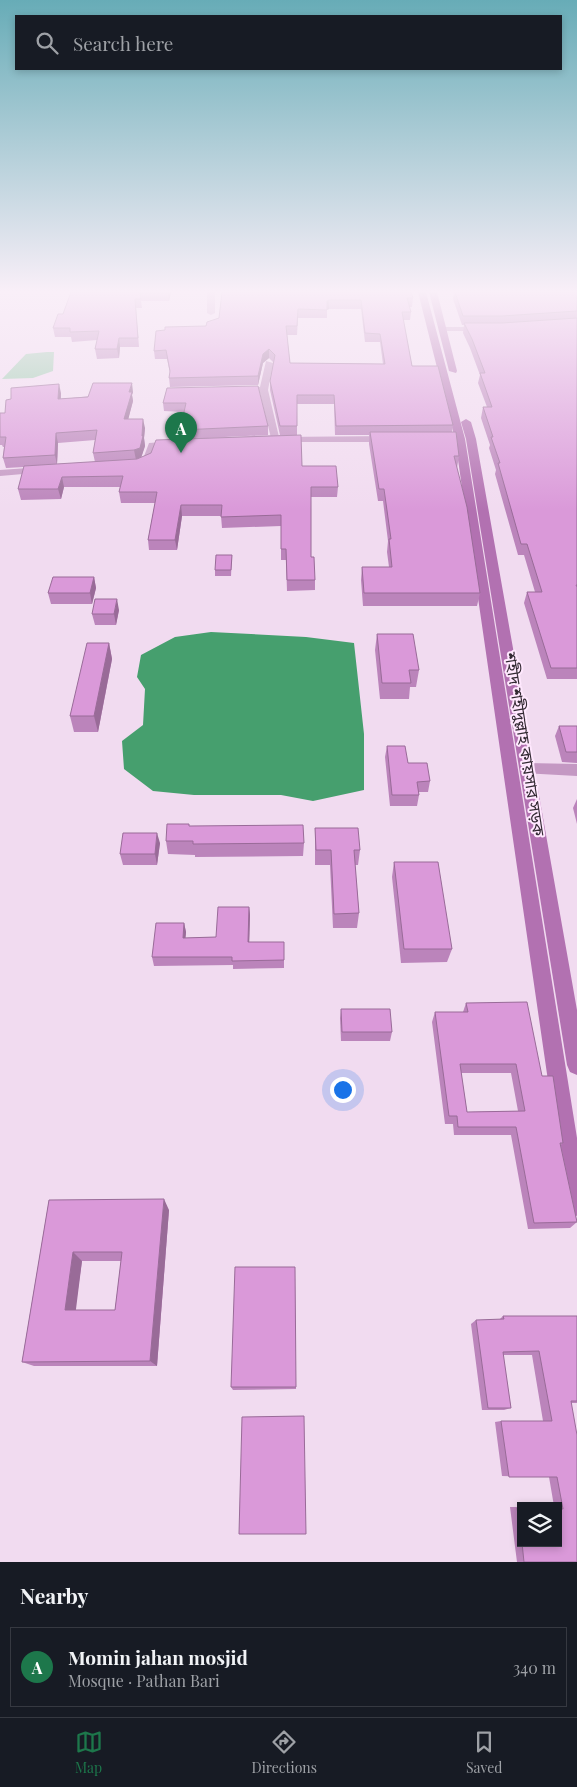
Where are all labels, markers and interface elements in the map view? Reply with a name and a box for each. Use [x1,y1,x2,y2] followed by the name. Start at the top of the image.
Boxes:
[15,15,562,70] search box
[33,29,61,57] icon: search
[73,30,173,56] text: Search here
[165,412,197,453] pin: A
[500,650,551,838] street label: শহীদ শহীদুল্লাহ কায়সার সড়ক
[330,1077,356,1103] your location
[517,1502,562,1547] map controls
[517,1502,562,1547] button: layers
[20,1581,89,1609] text: Nearby
[68,1644,248,1670] text: Momin jahan mosjid
[32,1657,42,1678] text: A
[513,1657,556,1678] text: 340 m
[68,1670,220,1691] text: Mosque · Pathan Bari
[75,1728,103,1777] tab: Map
[252,1728,317,1777] tab: Directions
[466,1728,502,1777] tab: Saved

